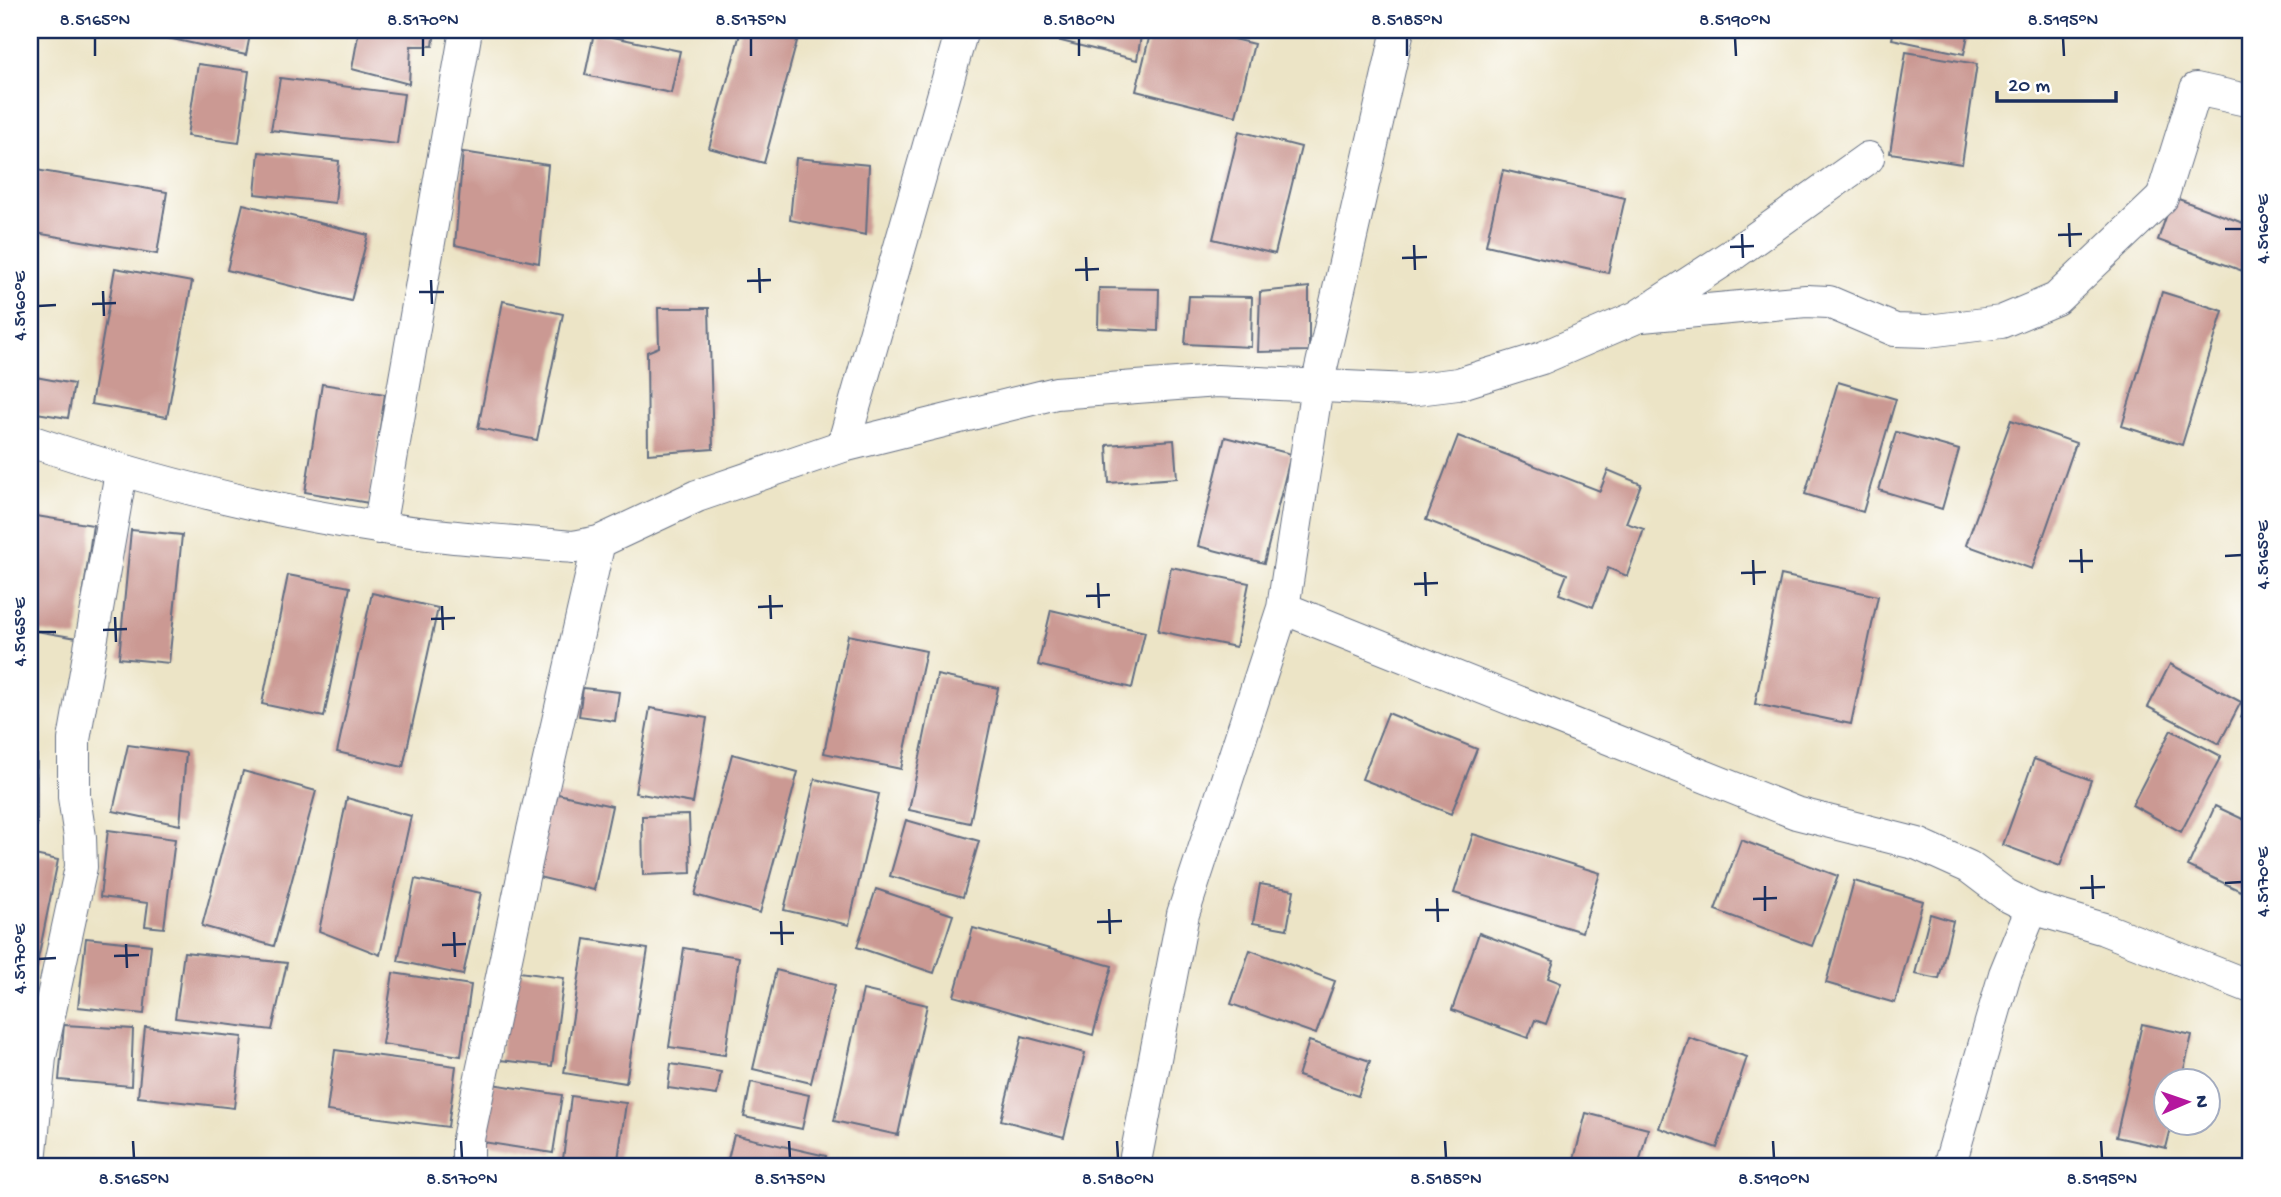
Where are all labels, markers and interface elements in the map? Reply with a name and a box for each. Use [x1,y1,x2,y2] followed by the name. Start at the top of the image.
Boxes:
[60,11,130,32] text: 8.5165°N
[387,11,459,32] text: 8.5170°N
[716,11,786,32] text: 8.5175°N
[1043,11,1115,32] text: 8.5180°N
[1371,11,1443,32] text: 8.5185°N
[1699,11,1771,32] text: 8.5190°N
[2028,11,2098,32] text: 8.5195°N
[1997,60,2116,104] scale bar
[2008,75,2050,100] text: 20 m
[2254,193,2275,264] text: 4.5160°E
[11,270,32,341] text: 4.5160°E
[2254,520,2275,589] text: 4.5165°E
[11,597,32,666] text: 4.5165°E
[2254,846,2275,917] text: 4.5170°E
[11,923,32,994] text: 4.5170°E
[2152,1068,2222,1138] north arrow
[2189,1095,2212,1108] text: N
[99,1170,169,1191] text: 8.5165°N
[426,1170,498,1191] text: 8.5170°N
[755,1170,825,1191] text: 8.5175°N
[1082,1170,1154,1191] text: 8.5180°N
[1410,1170,1482,1191] text: 8.5185°N
[1738,1170,1810,1191] text: 8.5190°N
[2067,1170,2137,1191] text: 8.5195°N

